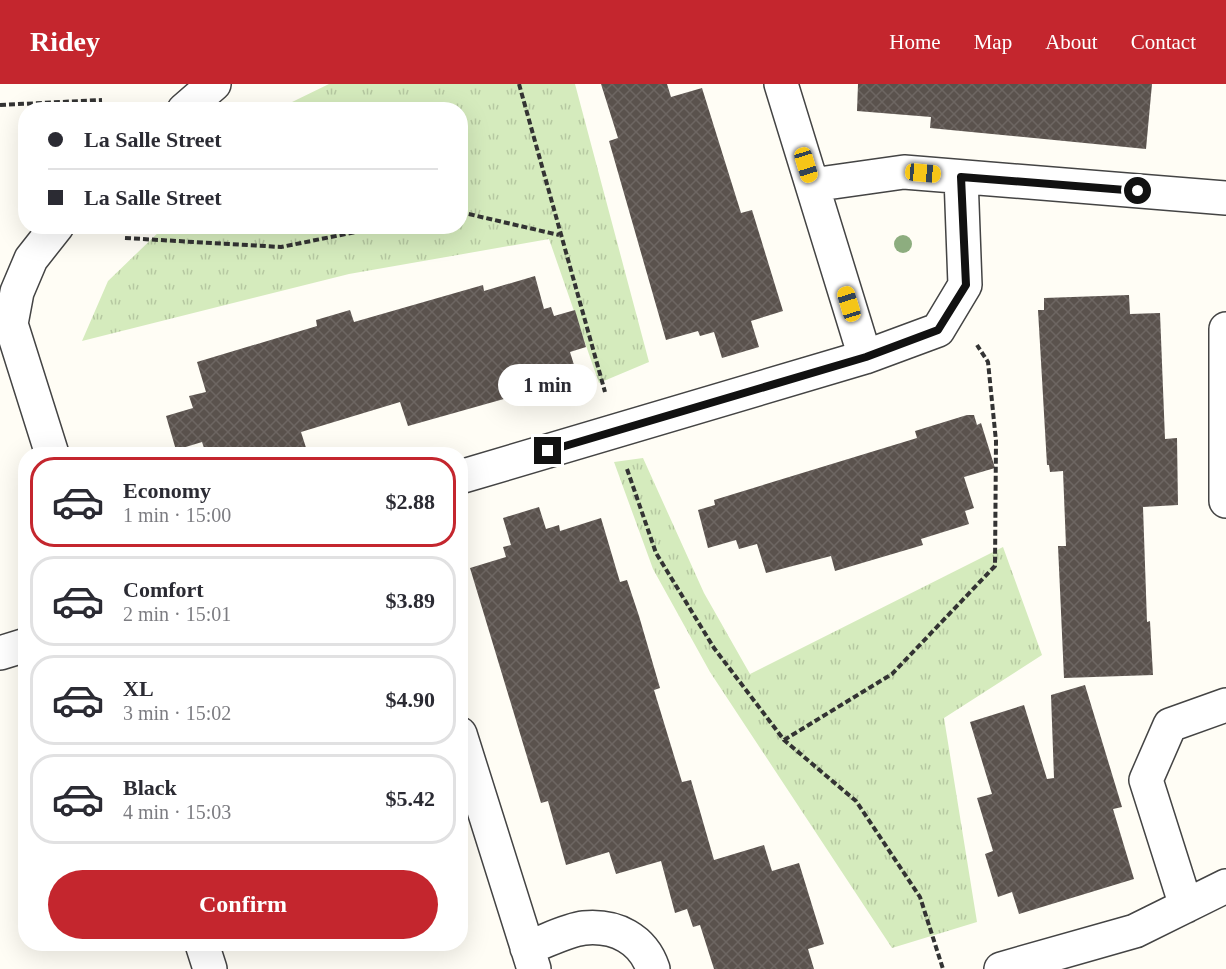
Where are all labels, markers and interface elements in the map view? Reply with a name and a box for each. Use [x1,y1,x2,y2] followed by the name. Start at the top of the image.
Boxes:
[30,26,100,57] text: Ridey
[889,30,941,54] text: Home
[974,30,1012,54] text: Map
[1045,30,1098,54] text: About
[1131,30,1196,54] text: Contact
[84,127,222,152] text: La Salle Street
[792,145,820,185] car
[904,162,942,184] car
[1124,177,1151,204] route start
[84,185,222,210] text: La Salle Street
[835,284,863,324] car
[498,364,598,406] callout: 1 min
[523,374,572,396] text: 1 min
[534,437,561,464] route end
[51,475,105,529] icon: car
[123,478,211,503] text: Economy
[386,489,435,514] text: $2.88
[123,504,231,526] text: 1 min · 15:00
[51,574,105,628] icon: car
[123,577,204,602] text: Comfort
[386,588,435,613] text: $3.89
[123,603,231,625] text: 2 min · 15:01
[51,673,105,727] icon: car
[123,676,154,701] text: XL
[386,687,435,712] text: $4.90
[123,702,231,724] text: 3 min · 15:02
[51,772,105,826] icon: car
[123,775,177,800] text: Black
[386,786,435,811] text: $5.42
[123,801,231,823] text: 4 min · 15:03
[48,870,438,939] button: Confirm

